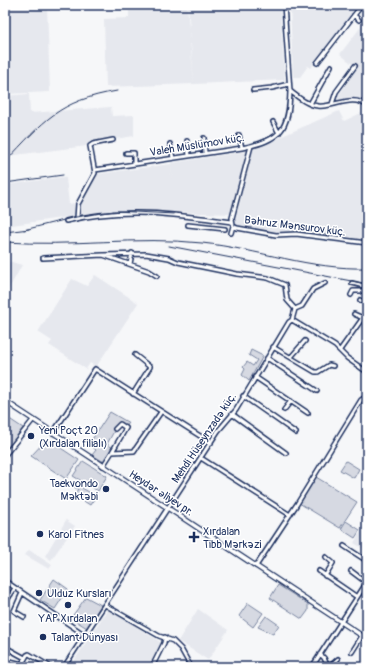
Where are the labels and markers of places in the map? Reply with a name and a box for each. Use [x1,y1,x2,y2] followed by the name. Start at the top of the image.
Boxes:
[38,424,108,450] place label: Yeni Poçt 20 (Xırdalan filialı)
[26,431,36,441] marker: Yeni Poçt 20 (Xırdalan filialı)
[49,477,98,503] place label: Taekvondo Məktəbi
[101,484,111,494] marker: Taekvondo Məktəbi
[203,525,262,551] place label: Xırdalan Tibb Mərkəzi
[48,528,104,541] place label: Karol Fitnes
[35,529,45,539] marker: Karol Fitnes
[188,531,200,543] marker: Xırdalan Tibb Mərkəzi
[47,587,112,600] place label: Ulduz Kursları
[34,588,44,598] marker: Ulduz Kursları
[63,600,73,610] marker: YAP Xırdalan
[37,612,98,625] place label: YAP Xırdalan
[51,631,118,644] place label: Talant Dünyası
[38,632,48,642] marker: Talant Dünyası

